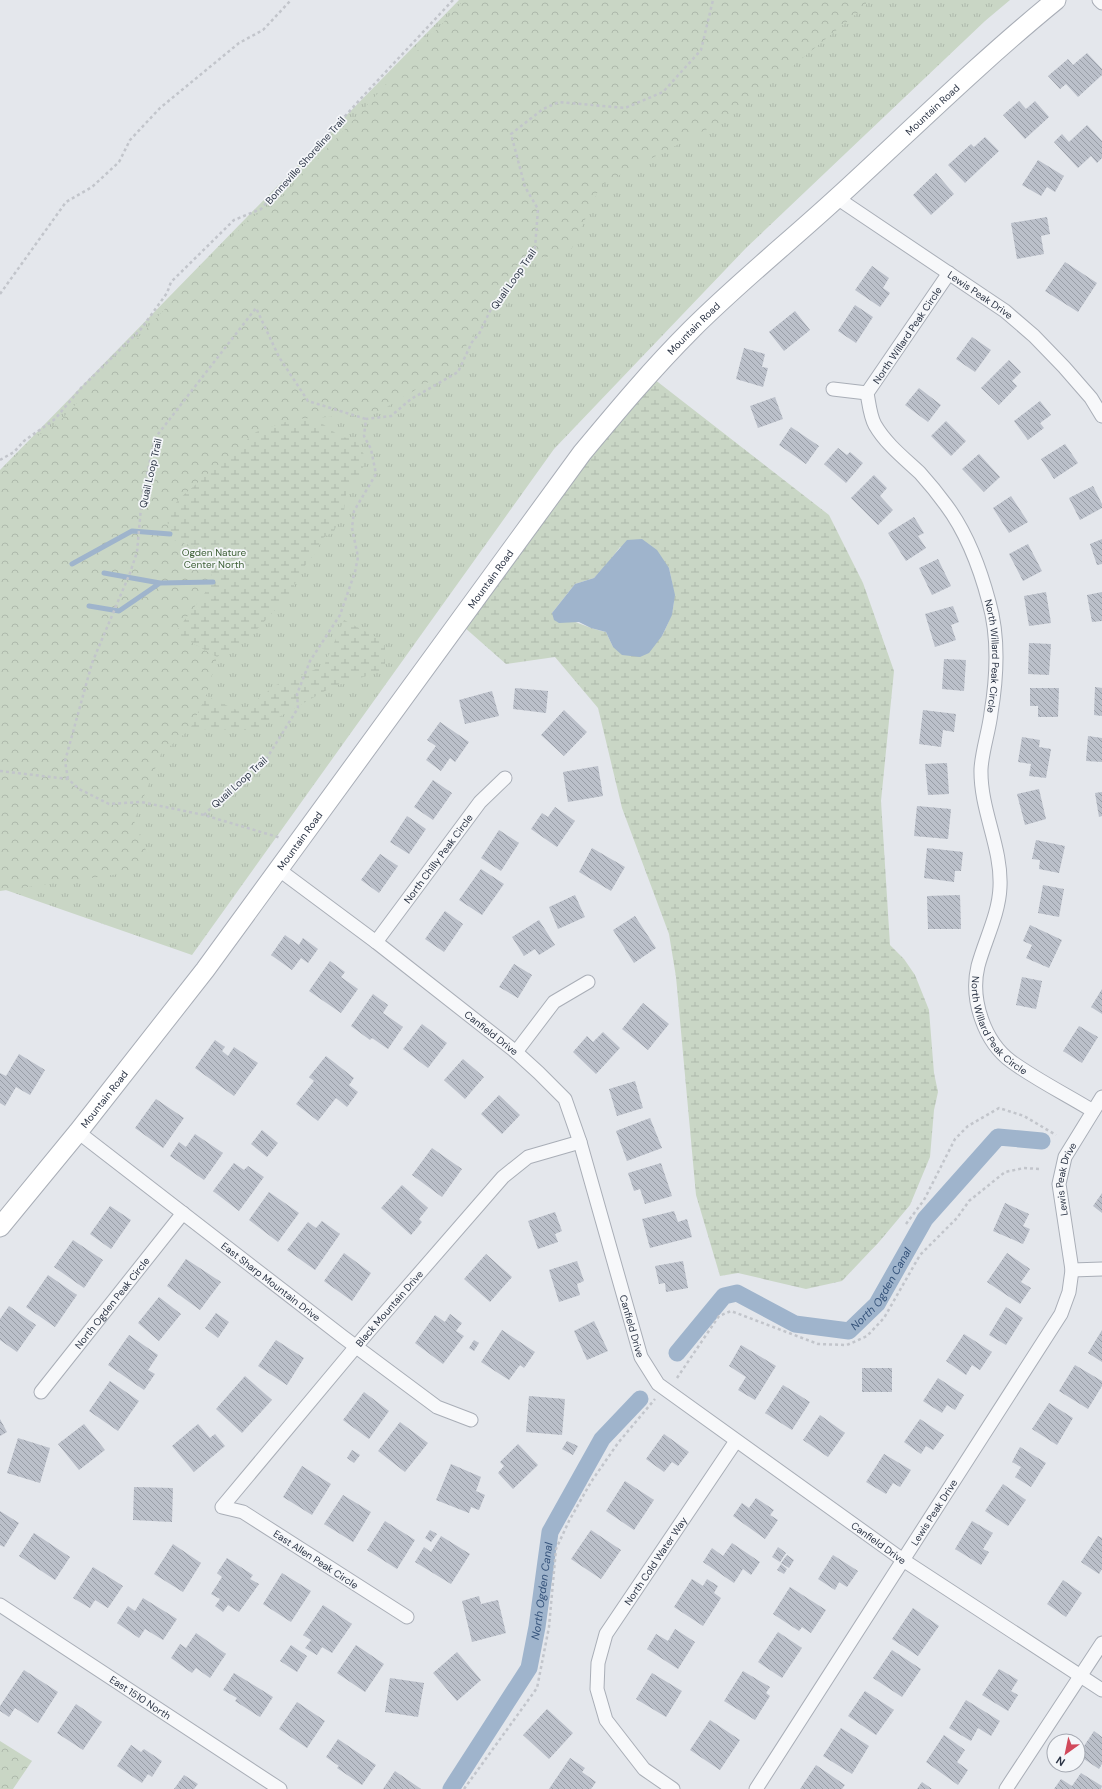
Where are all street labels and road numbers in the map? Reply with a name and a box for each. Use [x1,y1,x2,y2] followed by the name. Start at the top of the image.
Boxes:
[903,81,962,138] street label: Mountain Road
[263,114,348,207] street label: Bonneville Shoreline Trail
[488,247,539,312] street label: Quail Loop Trail
[945,268,1016,322] street label: Lewis Peak Drive
[870,284,945,386] street label: North Willard Peak Circle
[665,299,723,358] street label: Mountain Road
[136,437,165,509] street label: Quail Loop Trail
[465,547,516,611] street label: Mountain Road
[982,598,1002,714] street label: North Willard Peak Circle
[209,754,270,811] street label: Quail Loop Trail
[274,809,325,873] street label: Mountain Road
[401,811,476,906] street label: North Chilly Peak Circle
[969,976,1030,1078] street label: North Willard Peak Circle
[462,1008,521,1058] street label: Canfield Drive
[78,1068,131,1130] street label: Mountain Road
[1053,1140,1080,1217] street label: Lewis Peak Drive
[218,1239,323,1324] street label: East Sharp Mountain Drive
[72,1254,153,1352] street label: North Ogden Peak Circle
[353,1267,426,1349] street label: Black Mountain Drive
[617,1293,647,1359] street label: Canfield Drive
[908,1477,960,1548] street label: Lewis Peak Drive
[621,1514,690,1608] street label: North Cold Water Way
[849,1519,909,1567] street label: Canfield Drive
[271,1527,361,1592] street label: East Allen Peak Circle
[107,1673,173,1723] street label: East 1510 North

